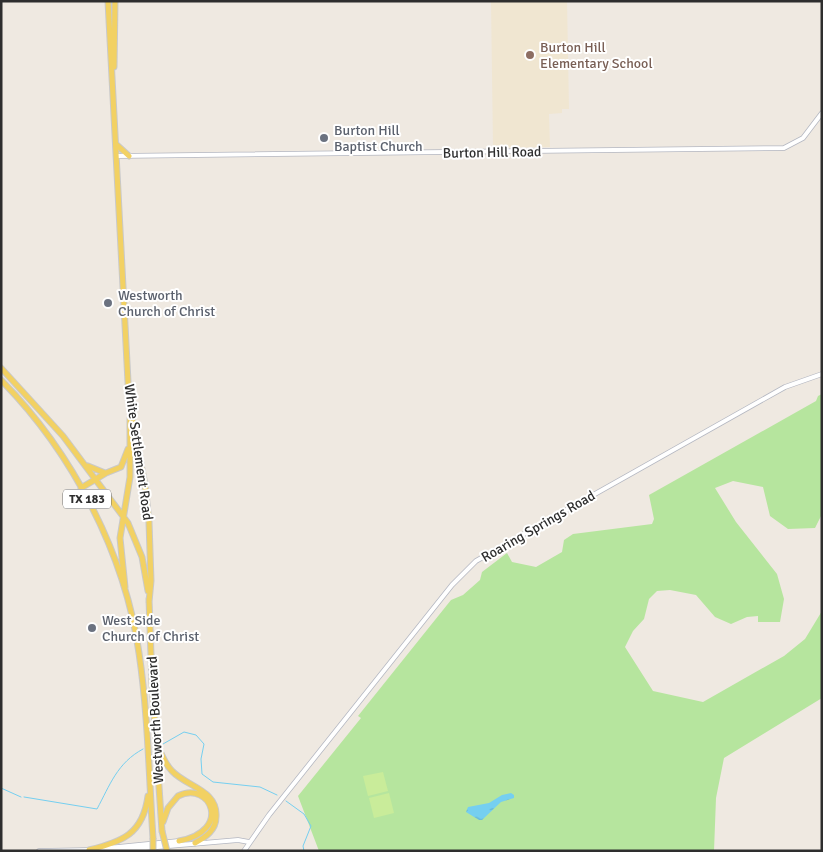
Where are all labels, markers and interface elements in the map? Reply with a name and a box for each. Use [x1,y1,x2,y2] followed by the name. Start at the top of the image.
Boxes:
[540,39,653,72] place label: Burton Hill Elementary School
[524,49,536,61] marker: Burton Hill Elementary School
[334,122,423,155] place label: Burton Hill Baptist Church
[318,132,330,144] marker: Burton Hill Baptist Church
[443,143,542,162] street label: Burton Hill Road
[118,287,215,320] place label: Westworth Church of Christ
[102,297,114,309] marker: Westworth Church of Christ
[121,383,156,521] street label: White Settlement Road
[478,487,598,566] street label: Roaring Springs Road
[63,489,111,508] road number: TX 183
[102,612,199,645] place label: West Side Church of Christ
[86,622,98,634] marker: West Side Church of Christ
[144,656,167,784] street label: Westworth Boulevard

